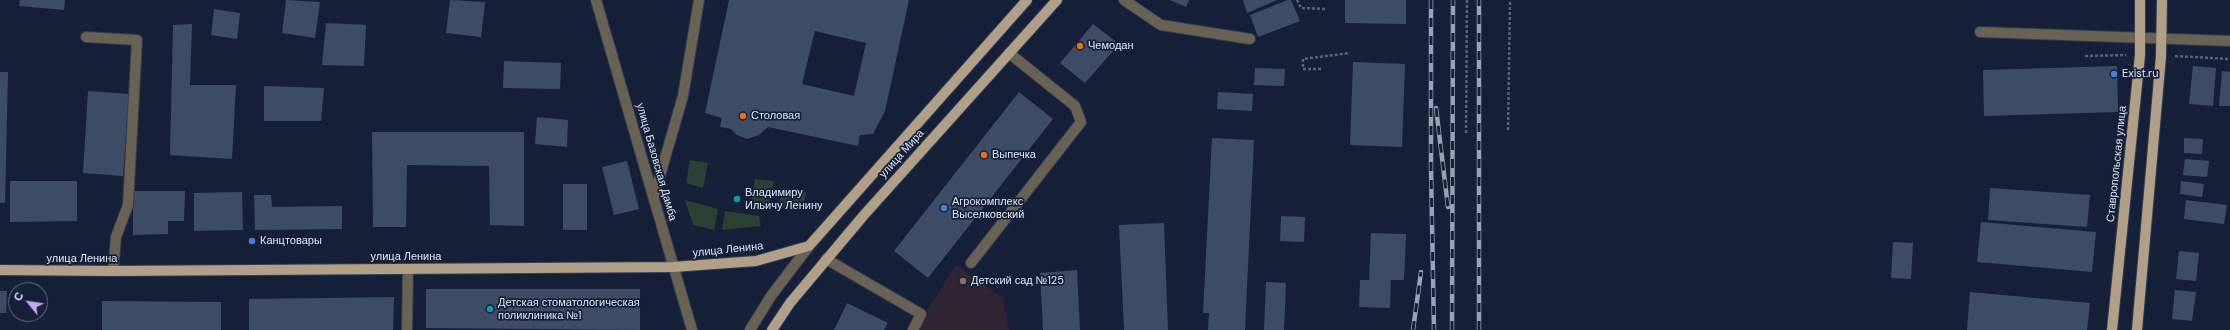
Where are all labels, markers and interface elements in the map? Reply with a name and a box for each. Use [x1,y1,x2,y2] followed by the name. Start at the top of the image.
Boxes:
[1088,39,1133,53] place label: Чемодан
[1075,41,1085,51] marker: Чемодан
[2122,67,2158,81] place label: Exist.ru
[2109,69,2119,79] marker: Exist.ru
[633,102,679,222] street label: улица Базовская Дамба
[2104,105,2130,223] street label: Ставропольская улица
[751,109,800,123] place label: Столовая
[738,111,748,121] marker: Столовая
[877,127,927,181] street label: улица Мира
[992,148,1036,162] place label: Выпечка
[979,150,989,160] marker: Выпечка
[745,186,822,212] place label: Владимиру Ильичу Ленину
[732,194,742,204] marker: Владимиру Ильичу Ленину
[952,195,1024,221] place label: Агрокомплекс Выселковский
[939,203,949,213] marker: Агрокомплекс Выселковский
[260,234,322,248] place label: Канцтовары
[247,236,257,246] marker: Канцтовары
[692,240,764,260] street label: улица Ленина
[371,250,441,264] street label: улица Ленина
[47,252,117,266] street label: улица Ленина
[971,274,1064,288] place label: Детский сад №125
[958,276,968,286] marker: Детский сад №125
[8,282,48,322] north arrow
[10,290,27,303] text: С
[498,296,640,322] place label: Детская стоматологическая поликлиника №1
[485,304,495,314] marker: Детская стоматологическая поликлиника №1

